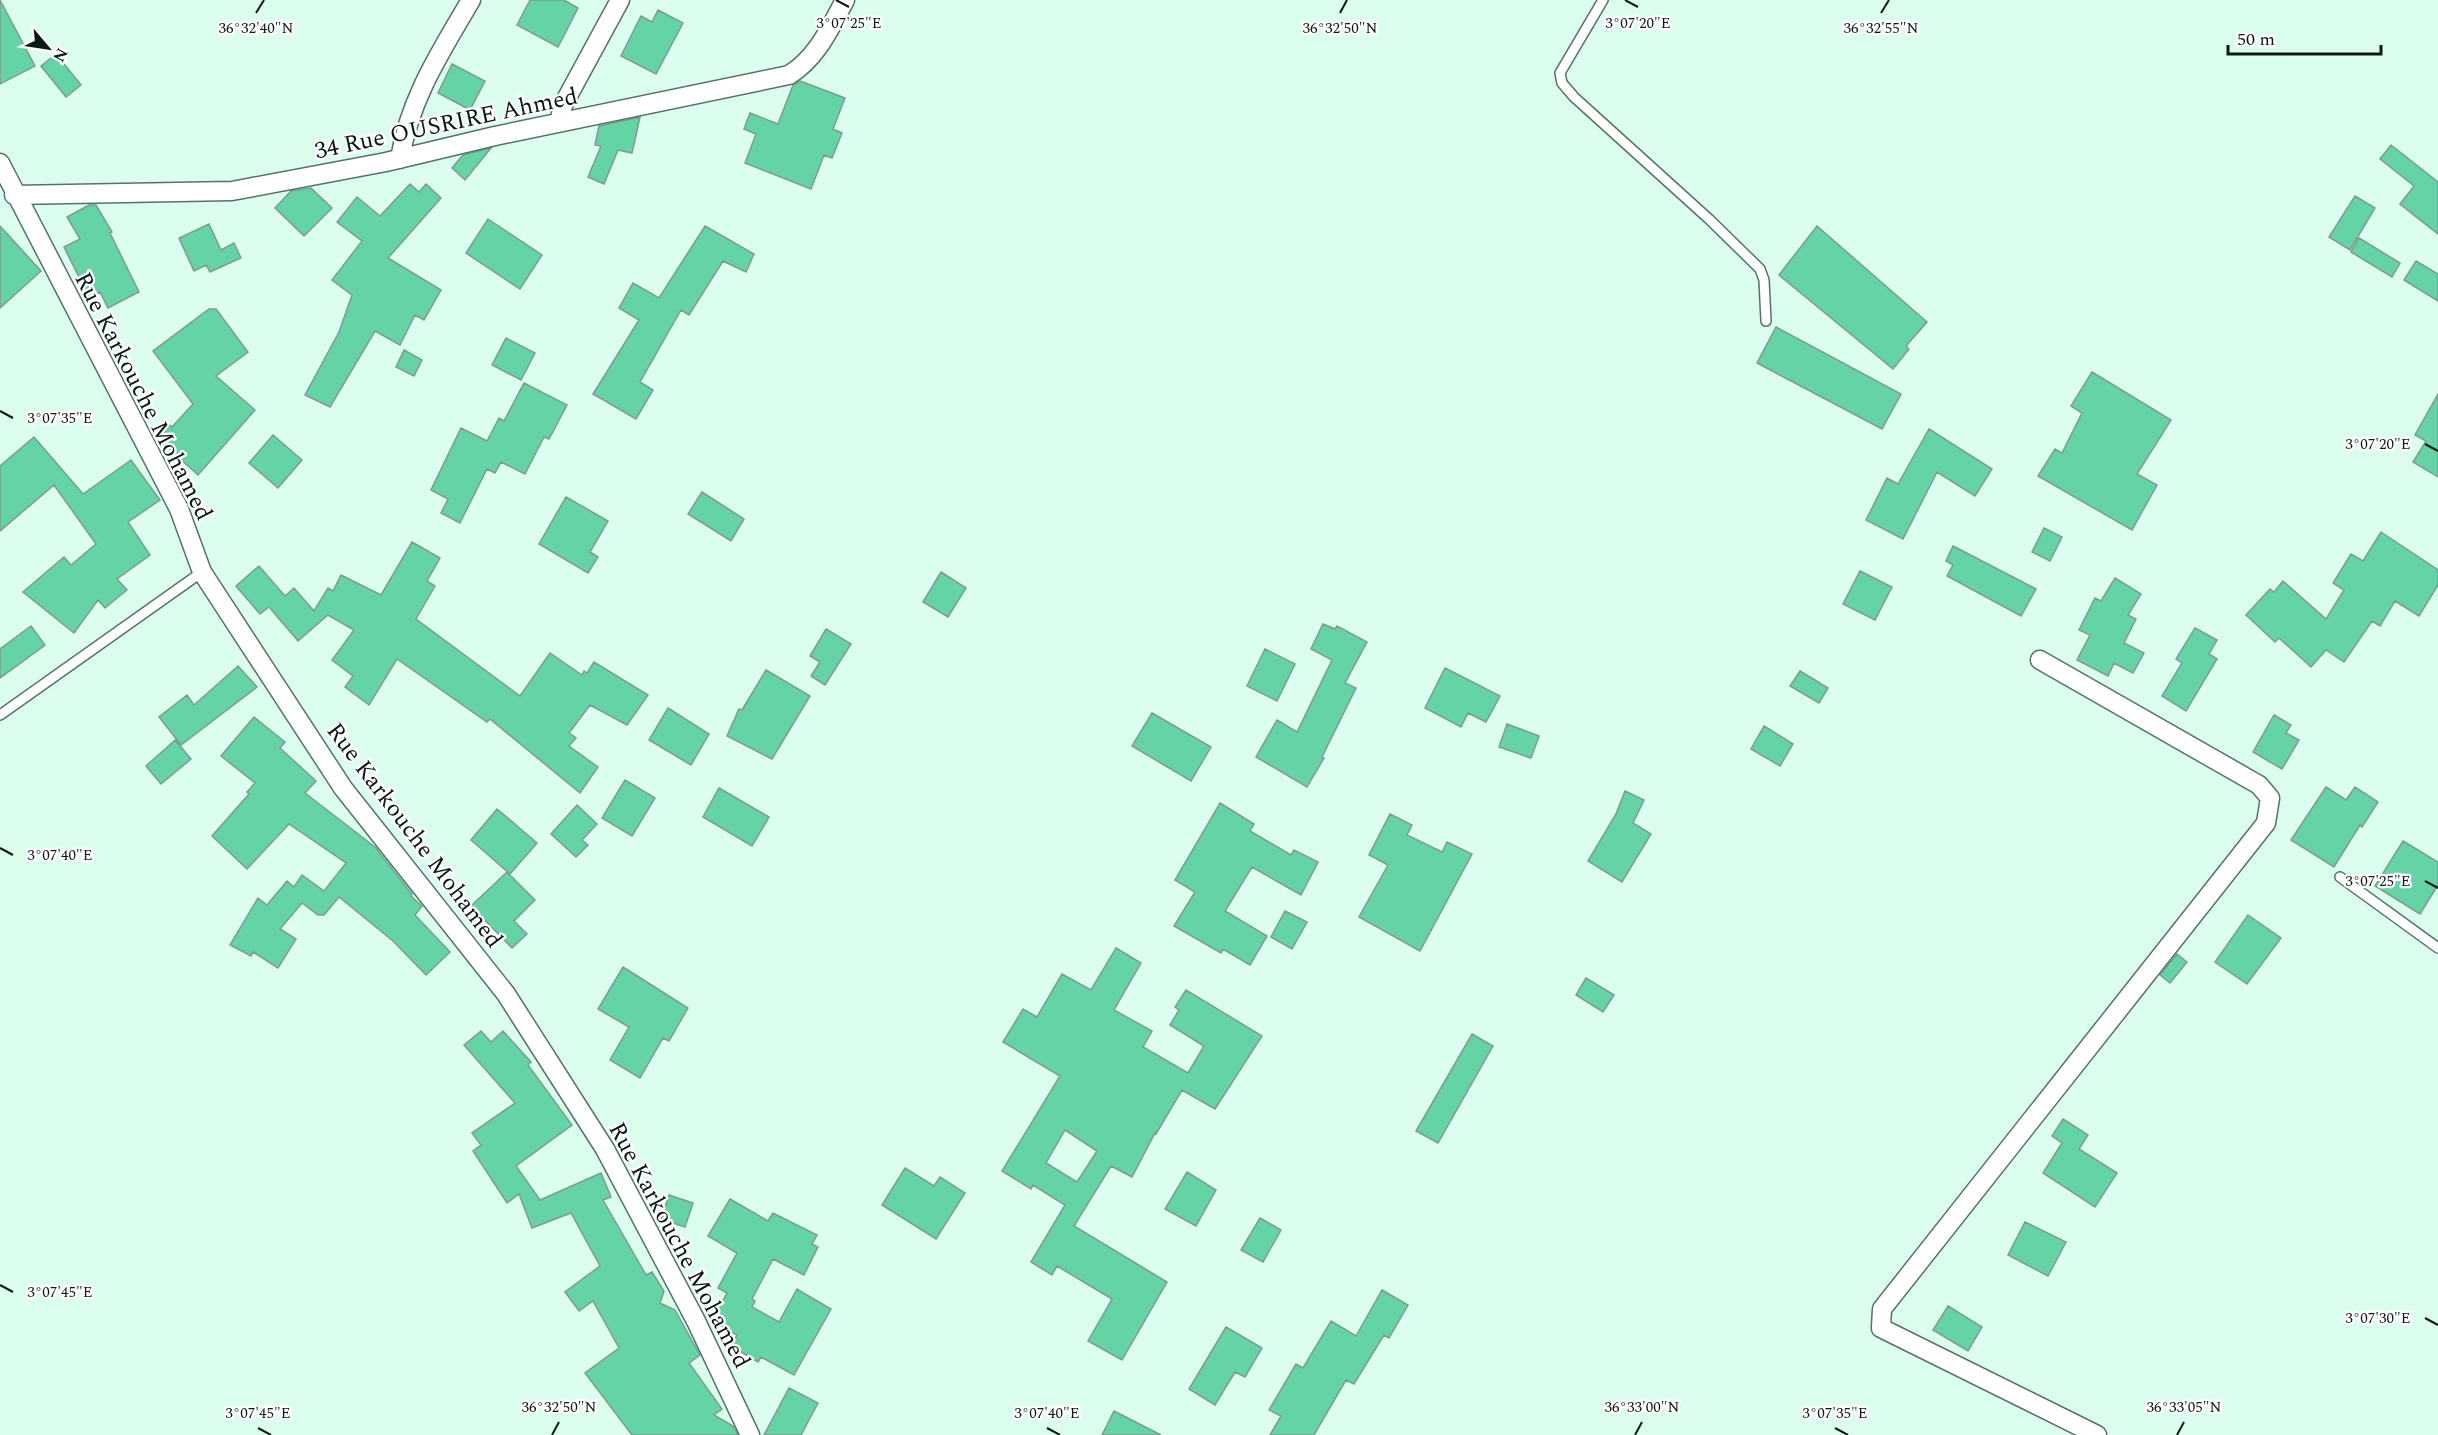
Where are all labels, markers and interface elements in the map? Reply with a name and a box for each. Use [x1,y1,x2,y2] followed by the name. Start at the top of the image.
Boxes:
[816,12,882,35] text: 3°07'25"E
[1605,12,1671,35] text: 3°07'20"E
[219,17,294,40] text: 36°32'40"N
[1303,17,1378,40] text: 36°32'50"N
[1844,17,1919,40] text: 36°32'55"N
[18,18,78,78] north arrow
[2228,18,2381,56] scale bar
[2237,26,2275,53] text: 50 m
[47,43,74,66] text: N
[311,78,581,169] street label: 34 Rue OUSRIRE Ahmed
[65,266,221,527] street label: Rue Karkouche Mohamed
[27,407,93,430] text: 3°07'35"E
[2345,433,2411,456] text: 3°07'20"E
[317,715,511,956] street label: Rue Karkouche Mohamed
[27,844,93,867] text: 3°07'40"E
[2345,870,2411,893] text: 3°07'25"E
[599,1116,759,1375] street label: Rue Karkouche Mohamed
[27,1281,93,1304] text: 3°07'45"E
[2345,1307,2411,1330] text: 3°07'30"E
[522,1396,597,1419] text: 36°32'50"N
[1605,1396,1680,1419] text: 36°33'00"N
[2147,1396,2222,1419] text: 36°33'05"N
[225,1402,291,1425] text: 3°07'45"E
[1014,1402,1080,1425] text: 3°07'40"E
[1802,1402,1868,1425] text: 3°07'35"E

